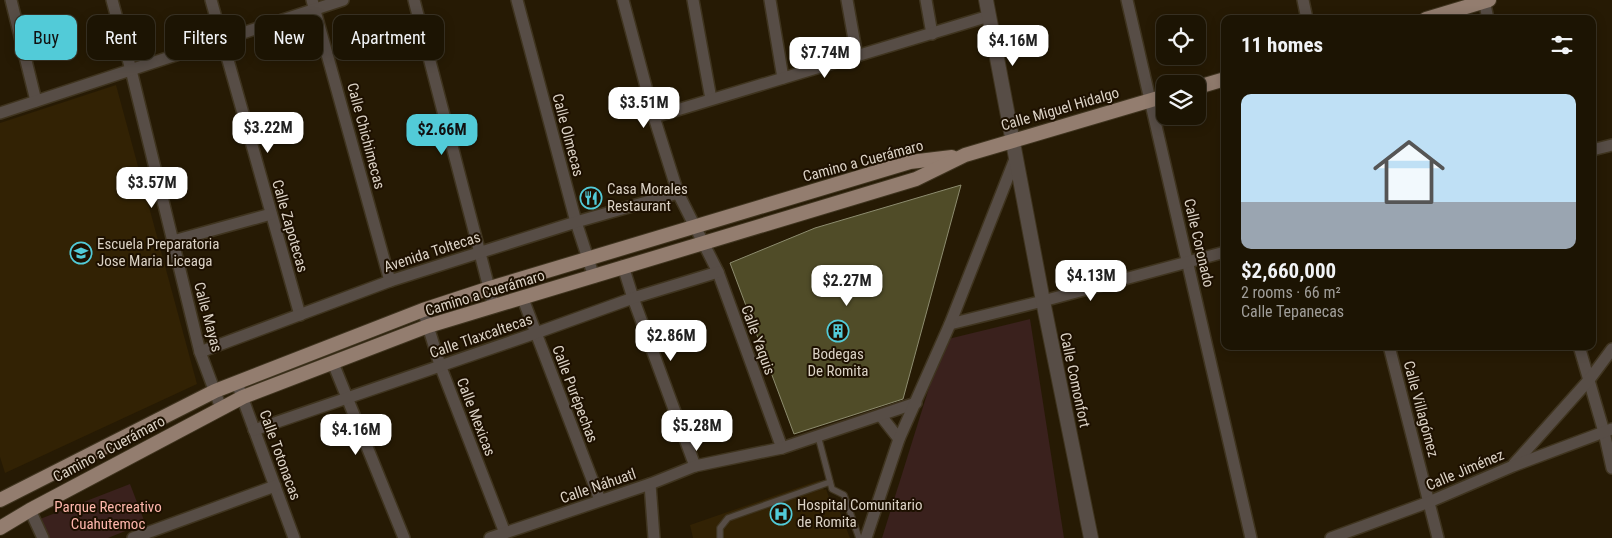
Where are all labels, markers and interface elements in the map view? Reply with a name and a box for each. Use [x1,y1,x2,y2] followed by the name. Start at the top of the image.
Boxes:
[15,15,77,60] chip: Buy
[87,15,155,60] chip: Rent
[165,15,245,60] chip: Filters
[255,15,323,60] chip: New
[333,15,444,60] chip: Apartment
[1156,15,1206,125] map controls
[1156,15,1206,65] button: locate
[972,24,1054,67] pin: $4.16M
[988,31,1038,50] text: $4.16M
[1548,31,1576,59] icon: filters
[1241,33,1323,57] text: 11 homes
[784,36,866,79] pin: $7.74M
[800,43,850,62] text: $7.74M
[1156,75,1206,125] button: layers
[343,81,389,191] street label: Calle Chichimecas
[999,84,1121,134] street label: Calle Miguel Hidalgo
[603,86,685,129] pin: $3.51M
[548,92,588,178] street label: Calle Olmecas
[619,93,669,112] text: $3.51M
[227,112,309,154] pin: $3.22M
[401,114,483,156] pin: $2.66M
[243,118,293,137] text: $3.22M
[417,120,467,139] text: $2.66M
[1364,127,1454,217] icon: home
[801,136,925,186] street label: Camino a Cuerámaro
[111,166,193,209] pin: $3.57M
[127,173,177,192] text: $3.57M
[268,178,312,274] street label: Calle Zapotecas
[607,180,688,215] place label: Casa Morales Restaurant
[579,186,603,210] restaurant icon: Casa Morales Restaurant
[1180,197,1218,289] street label: Calle Coronado
[381,228,483,276] street label: Avenida Toltecas
[97,235,219,270] place label: Escuela Preparatoria Jose Maria Liceaga
[69,241,93,265] school or university icon: Escuela Preparatoria Jose Maria Liceaga
[1241,259,1336,283] text: $2,660,000
[1050,260,1132,302] pin: $4.13M
[806,264,888,307] pin: $2.27M
[423,266,547,320] street label: Camino a Cuerámaro
[1066,266,1116,285] text: $4.13M
[822,271,872,290] text: $2.27M
[190,280,226,354] street label: Calle Mayas
[1241,283,1341,302] text: 2 rooms · 66 m²
[1241,302,1344,321] text: Calle Tepanecas
[737,303,779,377] street label: Calle Yaquis
[427,310,535,362] street label: Calle Tlaxcaltecas
[826,319,850,343] building icon: Bodegas De Romita
[630,320,712,362] pin: $2.86M
[646,326,696,345] text: $2.86M
[1056,331,1094,429] street label: Calle Comonfort
[548,343,602,445] street label: Calle Purépechas
[808,345,868,380] place label: Bodegas De Romita
[1400,359,1442,459] street label: Calle Villagómez
[453,375,499,459] street label: Calle Mexicas
[255,407,305,503] street label: Calle Totonacas
[656,410,738,452] pin: $5.28M
[50,412,168,486] street label: Camino a Cuerámaro
[315,414,397,456] pin: $4.16M
[672,416,722,435] text: $5.28M
[331,420,381,439] text: $4.16M
[1423,446,1507,494] street label: Calle Jiménez
[558,465,638,507] street label: Calle Náhuatl
[797,496,922,531] place label: Hospital Comunitario de Romita
[54,498,162,533] park label: Parque Recreativo Cuahutemoc
[769,502,793,526] hospital icon: Hospital Comunitario de Romita

